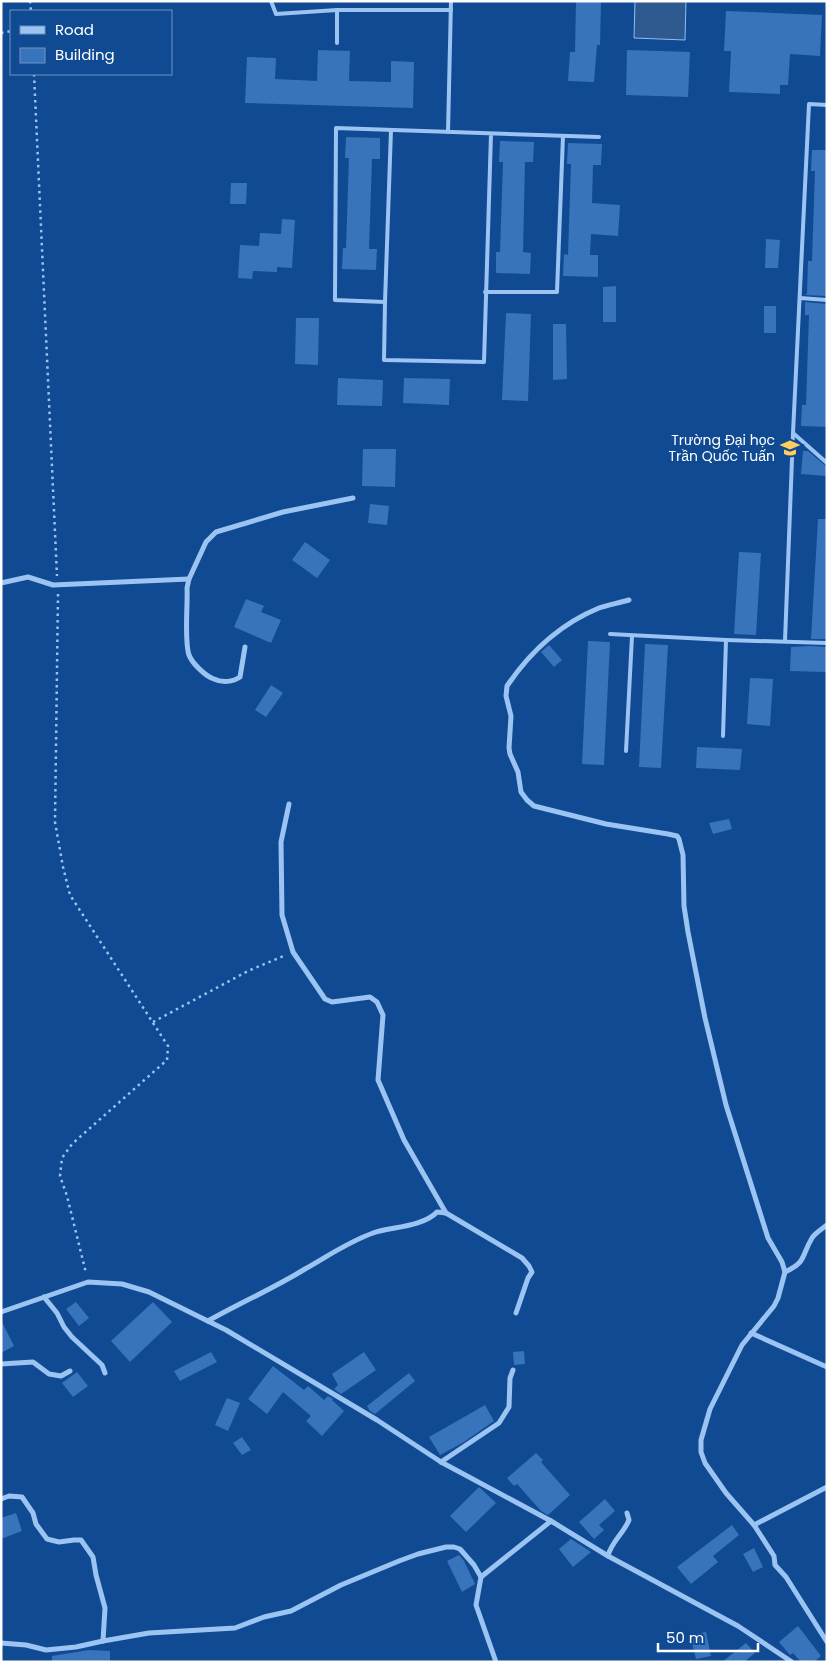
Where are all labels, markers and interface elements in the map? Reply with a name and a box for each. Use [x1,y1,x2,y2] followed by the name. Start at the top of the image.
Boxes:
[10,10,172,75] legend
[55,19,94,40] text: Road
[55,44,115,65] text: Building
[668,430,775,466] place label: Trường Đại học Trần Quốc Tuấn
[779,437,801,459] school or university icon: Trường Đại học Trần Quốc Tuấn
[658,1620,758,1652] scale bar
[666,1627,704,1648] text: 50 m

